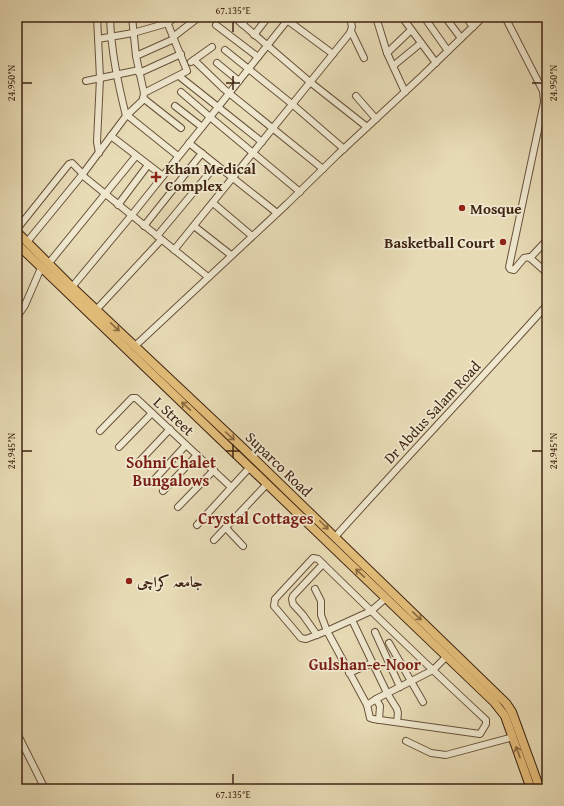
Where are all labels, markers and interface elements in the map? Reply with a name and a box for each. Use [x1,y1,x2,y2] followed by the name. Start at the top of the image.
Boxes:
[215,3,251,18] text: 67.135°E
[4,64,19,101] text: 24.950°N
[546,64,561,101] text: 24.950°N
[165,158,256,196] place label: Khan Medical Complex
[150,171,162,183] marker: Khan Medical Complex
[470,198,522,219] place label: Mosque
[457,203,467,213] marker: Mosque
[384,232,495,253] place label: Basketball Court
[498,237,508,247] marker: Basketball Court
[110,322,120,332] one-way arrow
[379,356,485,468] street label: Dr Abdus Salam Road
[149,392,199,441] street label: L Street
[181,401,191,410] one-way arrow
[241,427,317,501] street label: Suparco Road
[225,431,235,440] one-way arrow
[4,432,19,469] text: 24.945°N
[546,432,561,469] text: 24.945°N
[126,450,216,492] district label: Sohni Chalet Bungalows
[198,506,314,530] district label: Crystal Cottages
[319,521,329,530] one-way arrow
[356,569,366,578] one-way arrow
[136,571,203,592] place label: جامعہ کراچی
[124,576,134,586] marker: جامعہ کراچی
[412,611,422,621] one-way arrow
[309,652,422,676] district label: Gulshan-e-Noor
[514,747,522,759] one-way arrow
[215,787,251,802] text: 67.135°E

